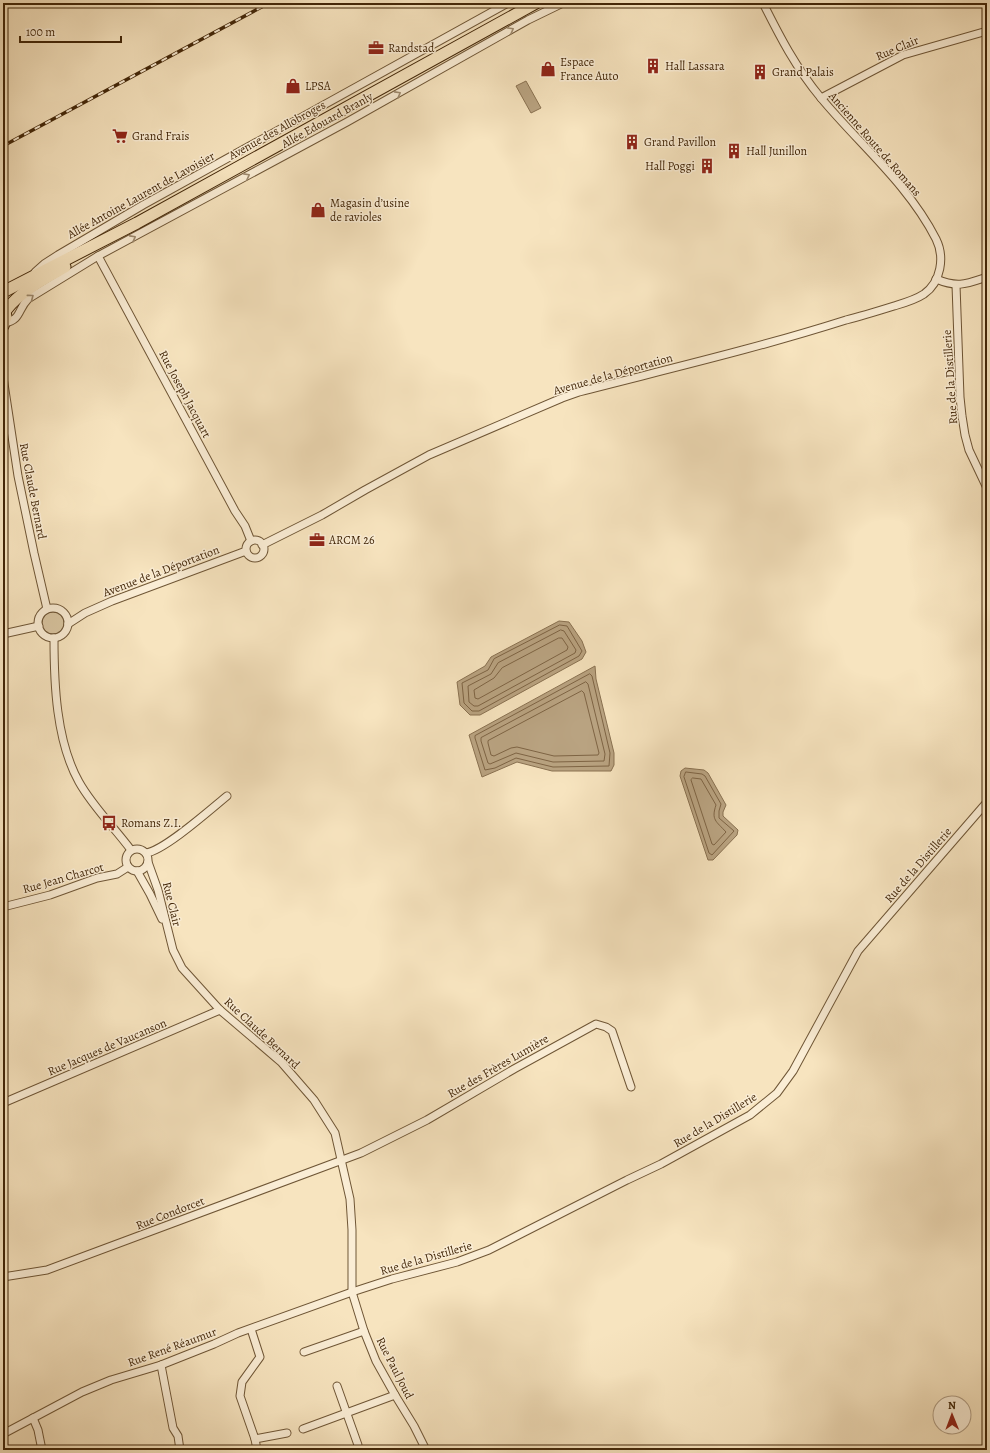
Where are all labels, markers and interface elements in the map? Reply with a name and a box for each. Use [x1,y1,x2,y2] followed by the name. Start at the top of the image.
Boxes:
[20,18,121,44] scale bar
[26,24,55,40] text: 100 m
[507,27,514,34] one-way arrow
[873,32,921,64] street label: Rue Clair
[367,39,385,57] office icon: Randstad
[388,40,435,56] place label: Randstad
[560,54,618,84] place label: Espace France Auto
[644,57,662,75] building icon: Hall Lassara
[665,58,725,74] place label: Hall Lassara
[539,60,557,78] shop icon: Espace France Auto
[751,63,769,81] building icon: Grand Palais
[772,64,834,80] place label: Grand Palais
[284,77,302,95] shop icon: LPSA
[305,78,332,94] place label: LPSA
[277,88,376,152] street label: Allée Edouard Branly
[825,88,925,200] street label: Ancienne Route de Romans
[394,91,401,98] one-way arrow
[225,97,328,164] street label: Avenue des Allobroges
[111,127,129,145] supermarket icon: Grand Frais
[132,128,190,144] place label: Grand Frais
[623,133,641,151] building icon: Grand Pavillon
[644,134,717,150] place label: Grand Pavillon
[725,142,743,160] building icon: Hall Junillon
[746,143,807,159] place label: Hall Junillon
[64,148,218,243] street label: Allée Antoine Laurent de Lavoisier
[698,157,716,175] building icon: Hall Poggi
[645,158,695,174] place label: Hall Poggi
[243,173,250,181] one-way arrow
[330,195,409,225] place label: Magasin d’usine de ravioles
[309,201,327,219] shop icon: Magasin d’usine de ravioles
[129,235,136,242] one-way arrow
[27,295,34,302] one-way arrow
[939,329,961,425] street label: Rue de la Distillerie
[155,347,215,441] street label: Rue Joseph Jacquart
[551,349,675,399] street label: Avenue de la Déportation
[16,441,50,541] street label: Rue Claude Bernard
[308,531,326,549] office icon: ARCM 26
[328,532,375,548] place label: ARCM 26
[100,541,222,601] street label: Avenue de la Déportation
[100,814,118,832] bus stop icon: Romans Z.I.
[121,815,181,831] place label: Romans Z.I.
[881,824,955,906] street label: Rue de la Distillerie
[21,859,105,897] street label: Rue Jean Charcot
[159,880,185,928] street label: Rue Clair
[221,994,304,1073] street label: Rue Claude Bernard
[45,1015,169,1079] street label: Rue Jacques de Vaucanson
[445,1031,551,1101] street label: Rue des Frères Lumière
[670,1089,760,1151] street label: Rue de la Distillerie
[133,1193,207,1233] street label: Rue Condorcet
[378,1237,474,1279] street label: Rue de la Distillerie
[125,1323,219,1370] street label: Rue René Réaumur
[373,1334,418,1402] street label: Rue Paul Joud
[932,1395,972,1435] north arrow
[948,1398,956,1413] text: N

